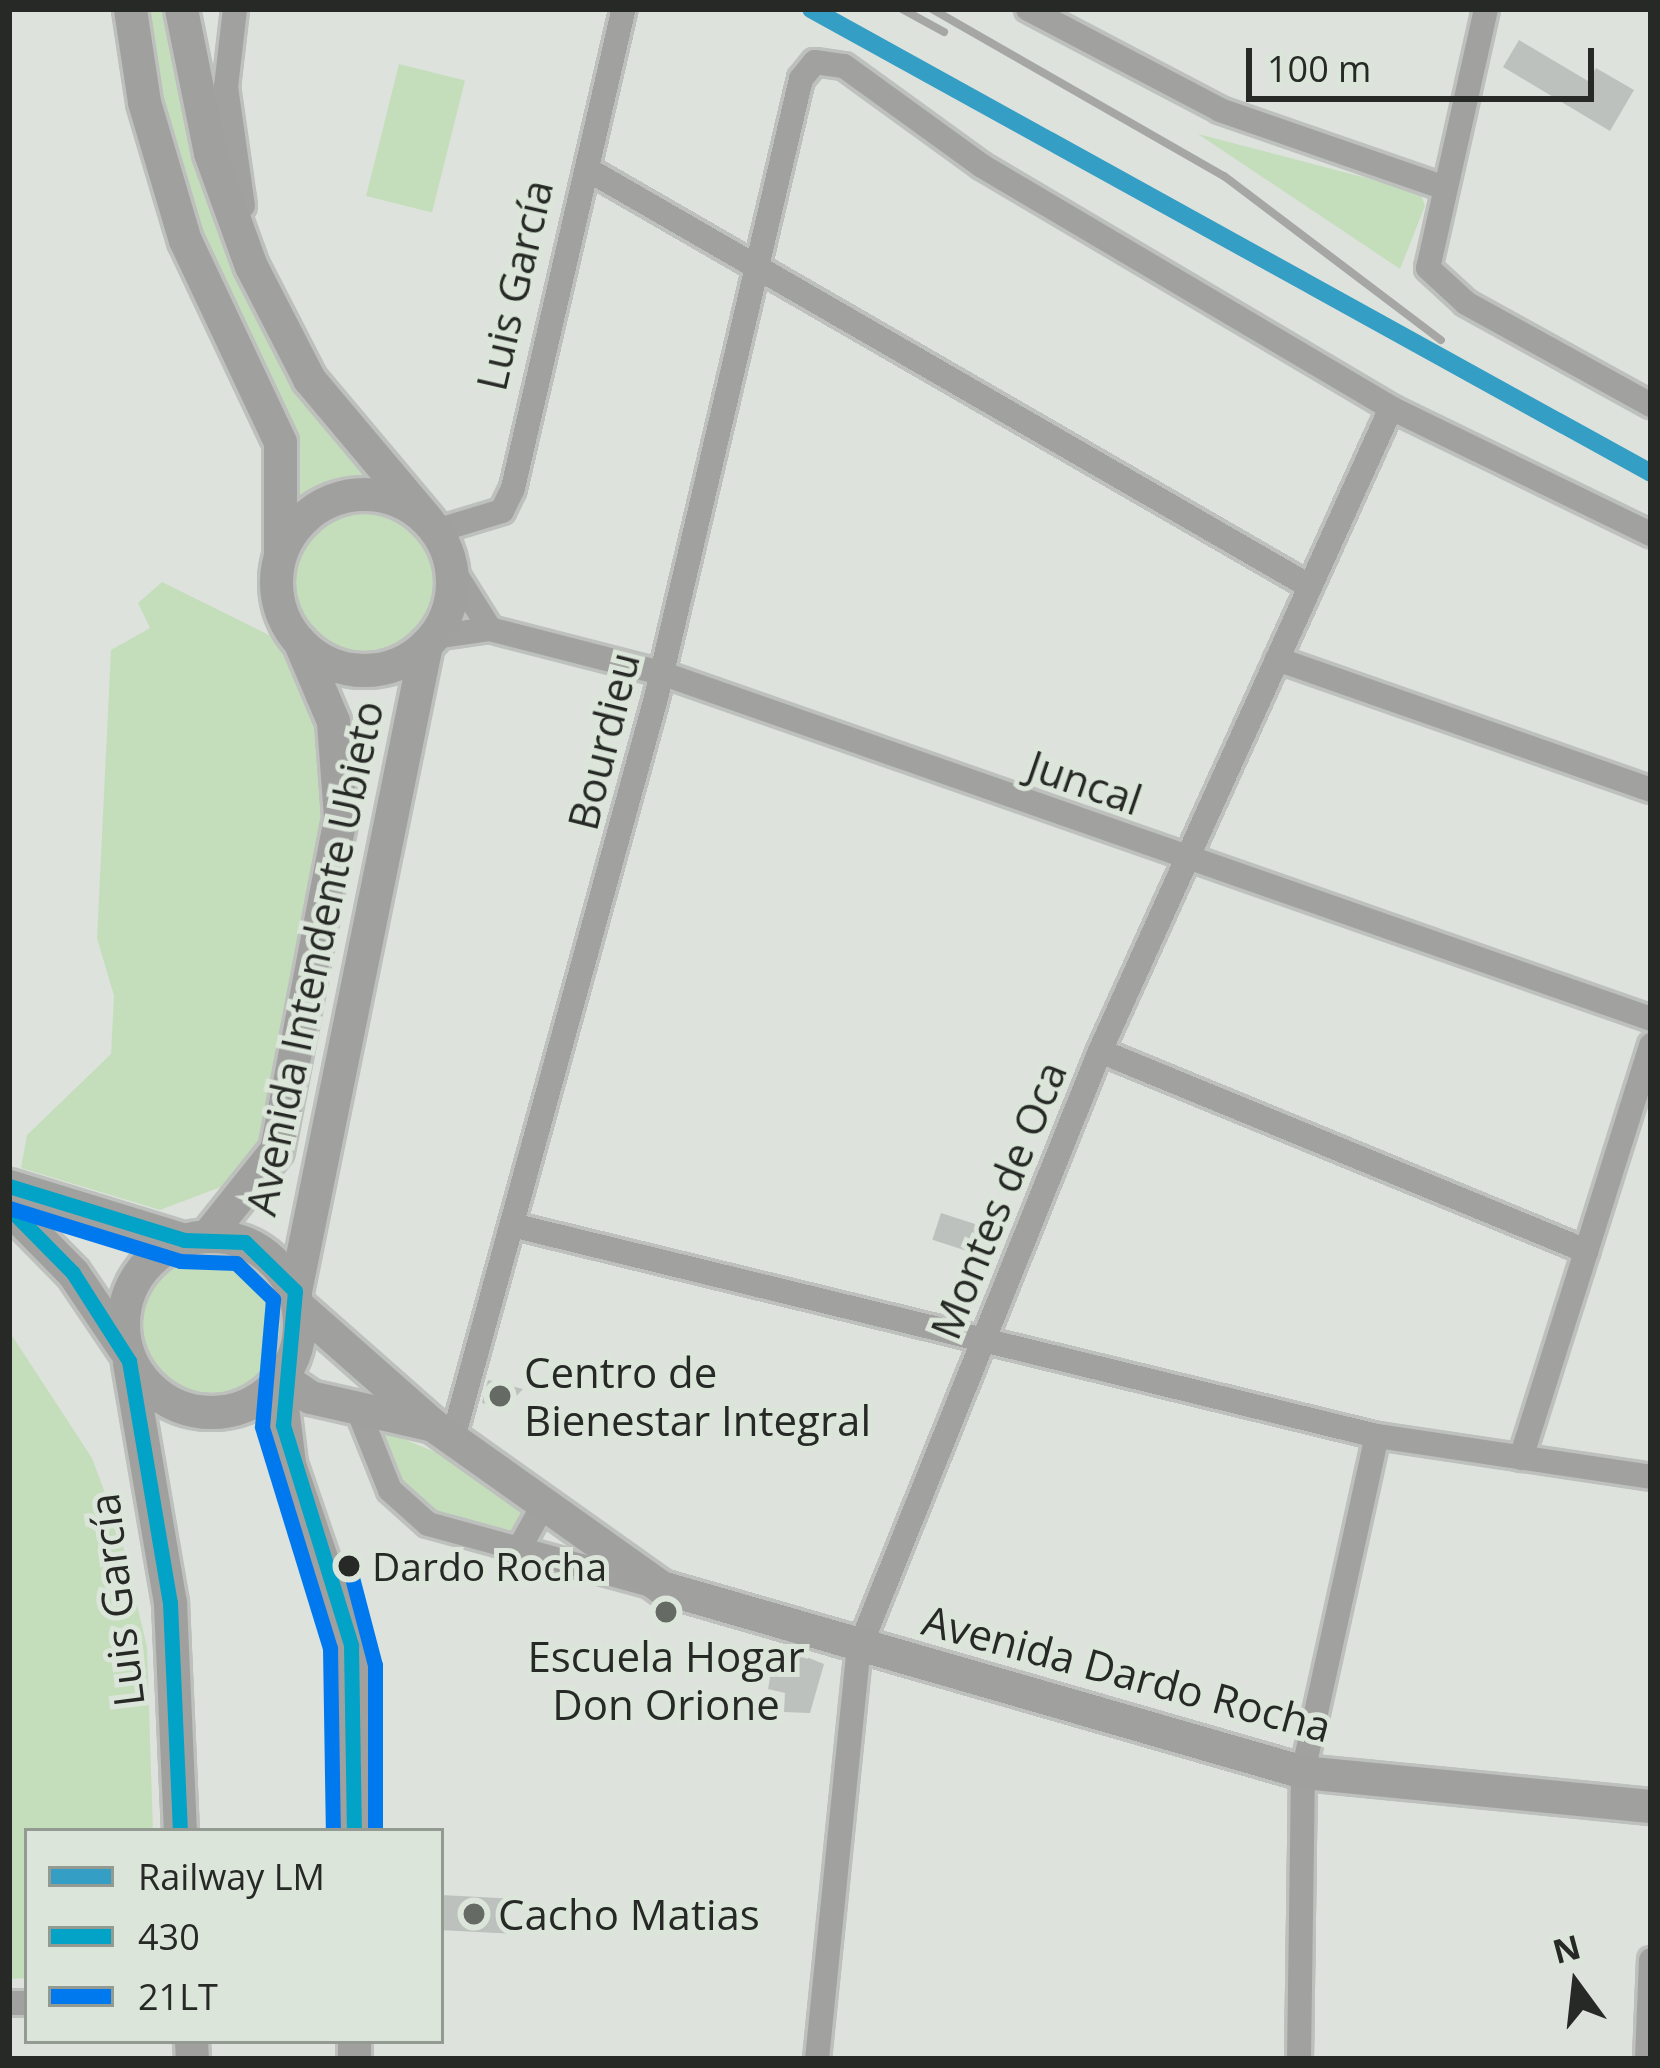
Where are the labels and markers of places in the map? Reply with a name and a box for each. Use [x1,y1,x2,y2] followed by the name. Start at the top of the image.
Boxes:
[524,1347,871,1446] place label: Centro de Bienestar Integral
[487,1383,513,1409] marker: Centro de Bienestar Integral
[372,1543,607,1589] place label: Dardo Rocha
[338,1555,360,1577] marker: Dardo Rocha
[653,1599,679,1625] marker: Escuela Hogar Don Orione
[527,1631,805,1730] place label: Escuela Hogar Don Orione
[498,1889,760,1939] place label: Cacho Matias
[461,1901,487,1927] marker: Cacho Matias

